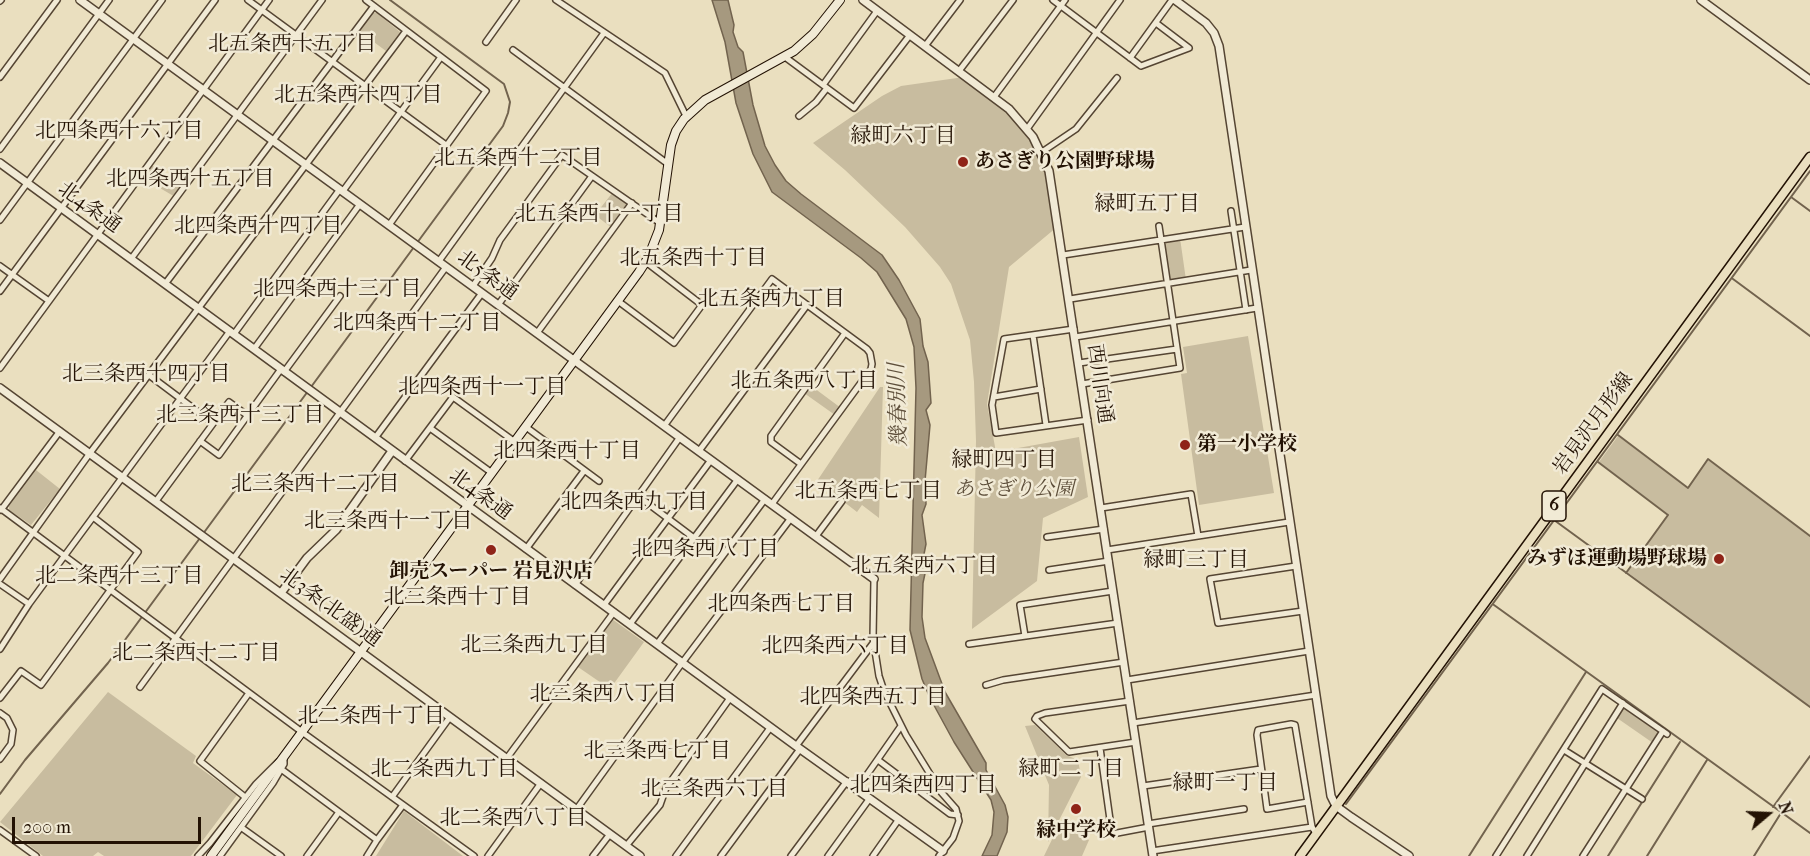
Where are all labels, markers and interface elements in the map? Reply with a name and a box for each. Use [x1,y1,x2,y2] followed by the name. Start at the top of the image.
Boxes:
[208,32,376,58] district label: 北五条西十五丁目
[274,83,442,109] district label: 北五条西十四丁目
[35,119,203,145] district label: 北四条西十六丁目
[851,124,955,150] district label: 緑町六丁目
[434,146,602,172] district label: 北五条西十二丁目
[975,150,1155,174] place label: あさぎり公園野球場
[956,155,970,169] marker: あさぎり公園野球場
[106,167,274,193] district label: 北四条西十五丁目
[53,177,125,239] street label: 北4条通
[1095,192,1199,218] district label: 緑町五丁目
[515,202,683,228] district label: 北五条西十一丁目
[174,214,342,240] district label: 北四条西十四丁目
[452,246,522,306] street label: 北5条通
[620,246,766,272] district label: 北五条西十丁目
[253,277,421,303] district label: 北四条西十三丁目
[698,287,844,313] district label: 北五条西九丁目
[333,311,501,337] district label: 北四条西十二丁目
[1082,343,1116,425] street label: 西川向通
[62,362,230,388] district label: 北三条西十四丁目
[885,363,913,447] water label: 幾春別川
[1549,368,1639,480] street label: 岩見沢月形線
[731,369,877,395] district label: 北五条西八丁目
[398,375,566,401] district label: 北四条西十一丁目
[156,403,324,429] district label: 北三条西十三丁目
[1197,433,1297,457] place label: 第一小学校
[1178,438,1192,452] marker: 第一小学校
[494,439,640,465] district label: 北四条西十丁目
[952,448,1056,474] district label: 緑町四丁目
[444,464,516,526] street label: 北4条通
[231,472,399,498] district label: 北三条西十二丁目
[954,478,1074,502] park label: あさぎり公園
[795,479,941,505] district label: 北五条西七丁目
[561,490,707,516] district label: 北四条西九丁目
[1542,491,1566,521] road number: 6
[304,509,472,535] district label: 北三条西十一丁目
[632,537,778,563] district label: 北四条西八丁目
[484,543,498,557] marker: 卸売スーパー 岩見沢店
[1527,547,1707,571] place label: みずほ運動場野球場
[1144,548,1248,574] district label: 緑町三丁目
[1712,552,1726,566] marker: みずほ運動場野球場
[851,554,997,580] district label: 北五条西六丁目
[389,560,593,584] place label: 卸売スーパー 岩見沢店
[275,563,385,653] street label: 北3条(北盛)通
[35,564,203,590] district label: 北二条西十三丁目
[384,585,530,611] district label: 北三条西十丁目
[708,592,854,618] district label: 北四条西七丁目
[461,633,607,659] district label: 北三条西九丁目
[762,634,908,660] district label: 北四条西六丁目
[112,641,280,667] district label: 北二条西十二丁目
[530,682,676,708] district label: 北三条西八丁目
[800,685,946,711] district label: 北四条西五丁目
[298,704,444,730] district label: 北二条西十丁目
[584,739,730,765] district label: 北三条西七丁目
[371,757,517,783] district label: 北二条西九丁目
[1019,757,1123,783] district label: 緑町二丁目
[1173,771,1277,797] district label: 緑町一丁目
[850,773,996,799] district label: 北四条西四丁目
[641,777,787,803] district label: 北三条西六丁目
[1738,784,1798,844] north arrow
[1775,799,1796,817] text: N
[1069,802,1083,816] marker: 緑中学校
[15,805,204,843] scale bar
[440,806,586,832] district label: 北二条西八丁目
[23,817,71,838] text: 200 m
[1036,819,1116,843] place label: 緑中学校

